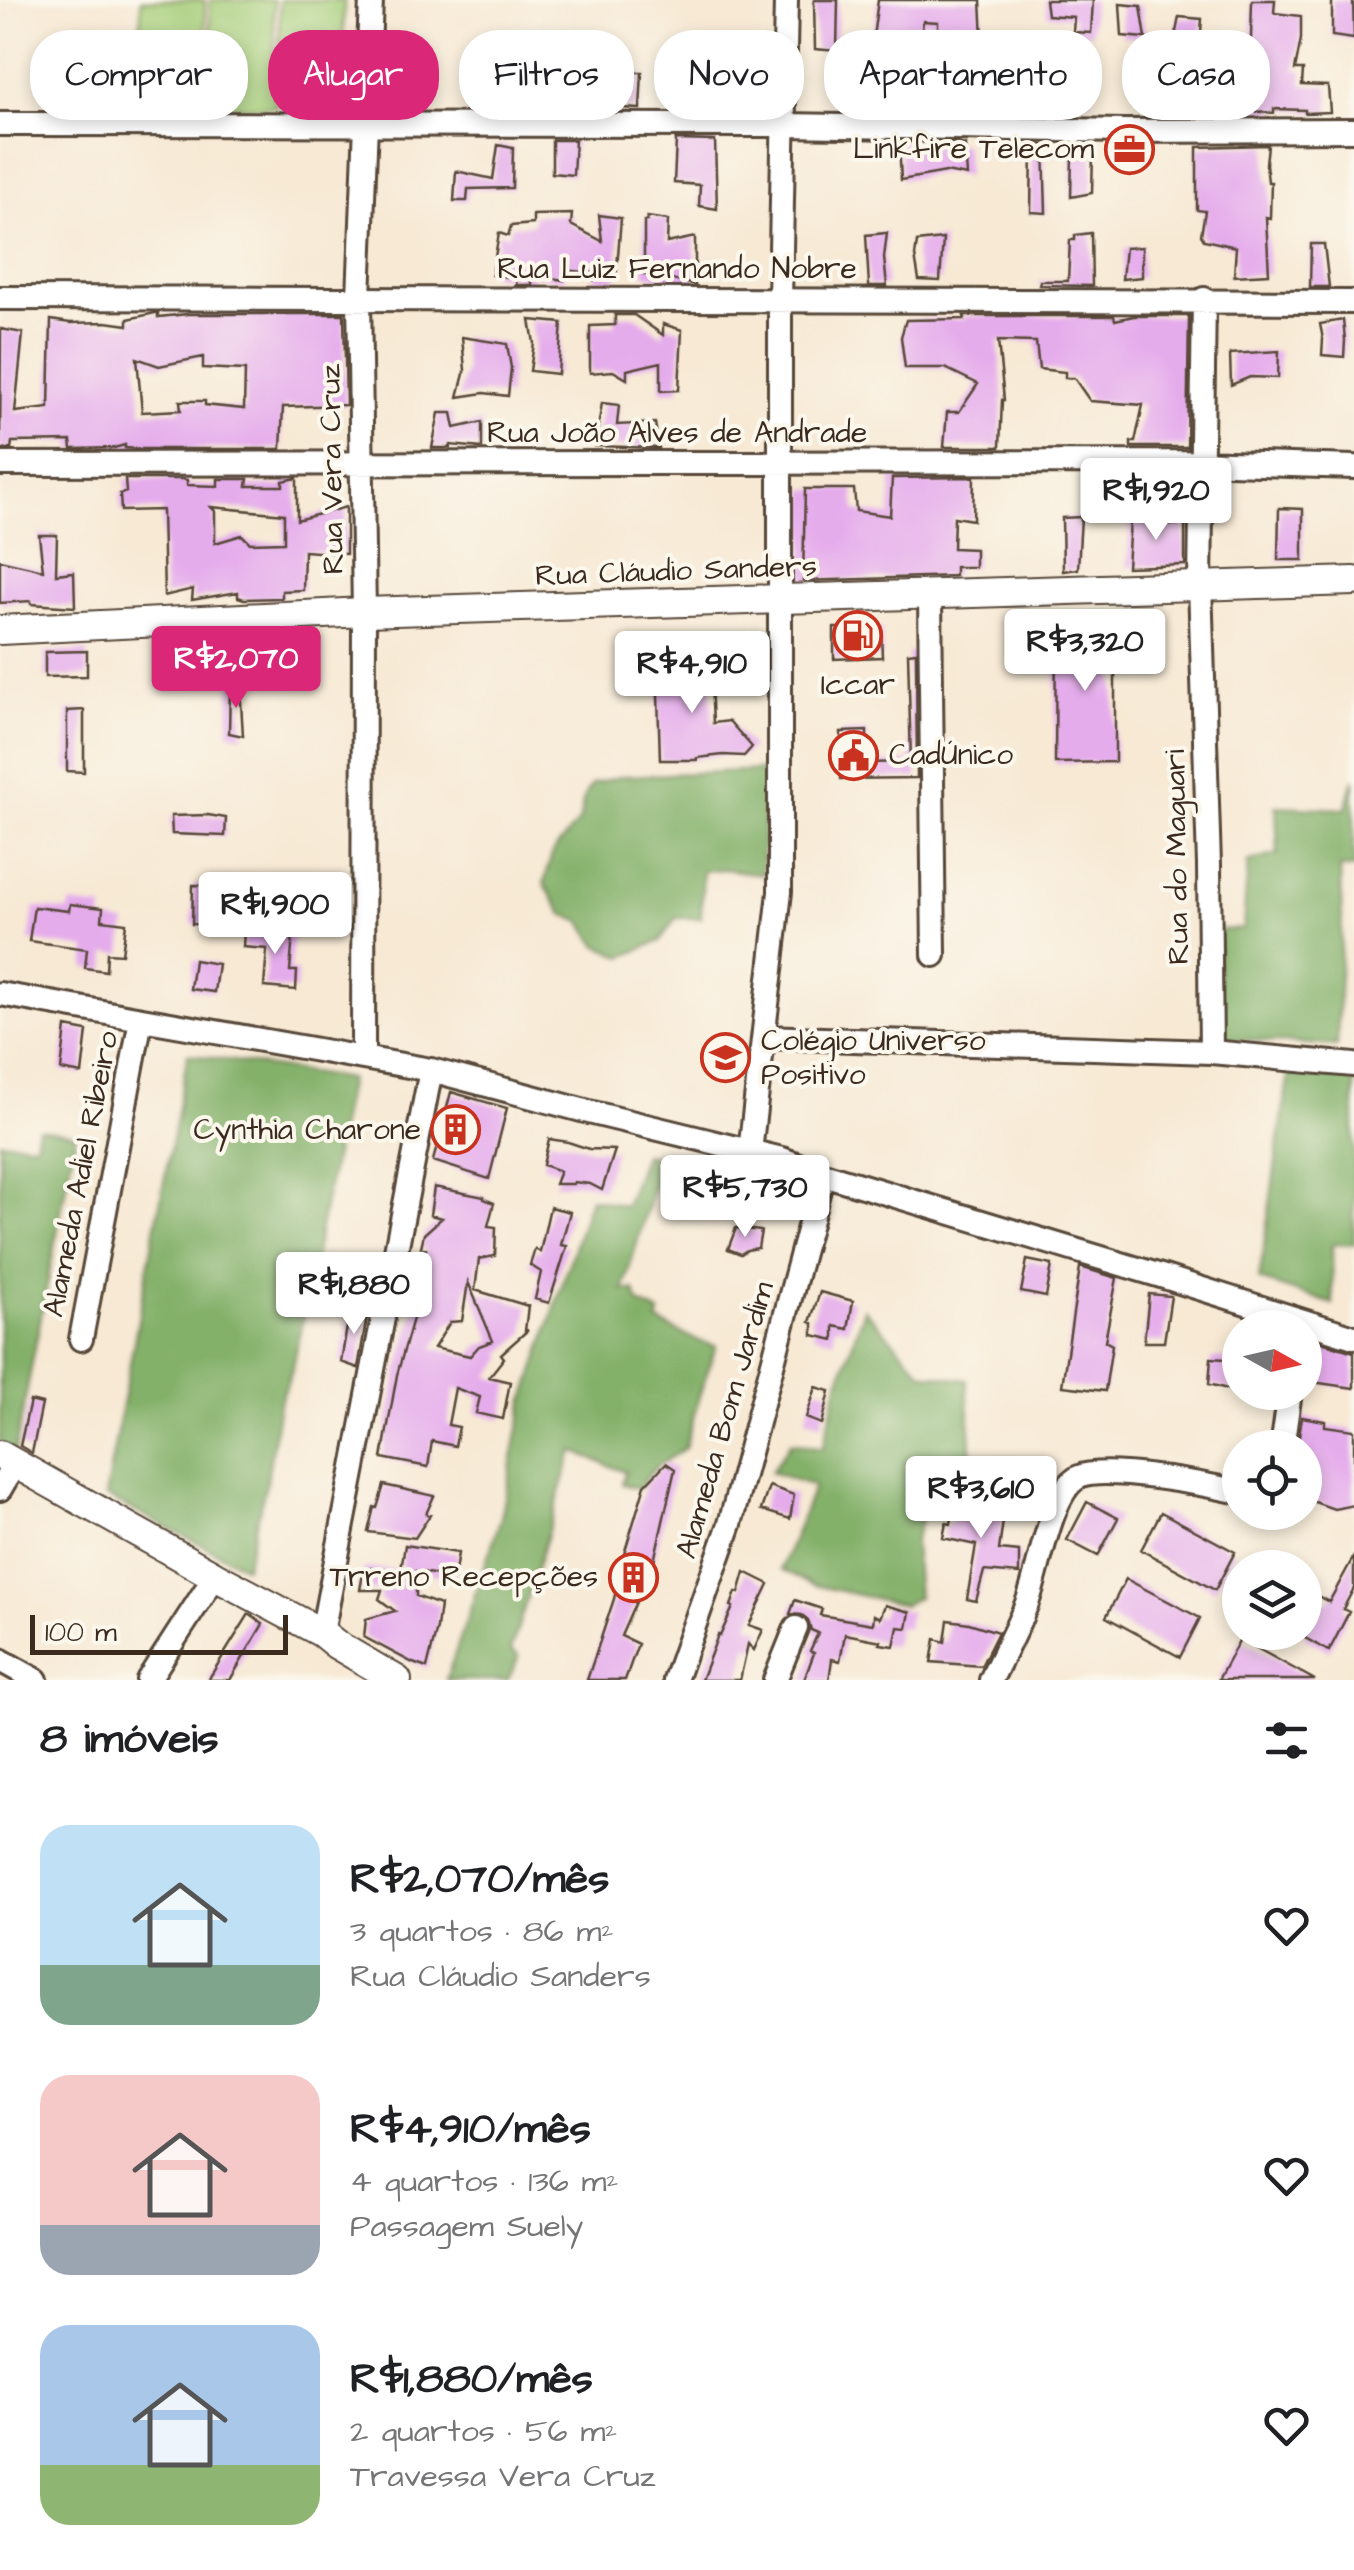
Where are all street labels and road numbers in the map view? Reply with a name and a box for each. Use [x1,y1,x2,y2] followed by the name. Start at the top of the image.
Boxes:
[497,248,857,290] street label: Rua Luiz Fernando Nobre
[309,363,355,575] street label: Rua Vera Cruz
[487,412,867,454] street label: Rua João Alves de Andrade
[534,545,818,597] street label: Rua Cláudio Sanders
[1154,749,1201,965] street label: Rua do Maguari
[33,1027,129,1321] street label: Alameda Adiel Ribeiro
[665,1276,785,1563] street label: Alameda Bom Jardim

